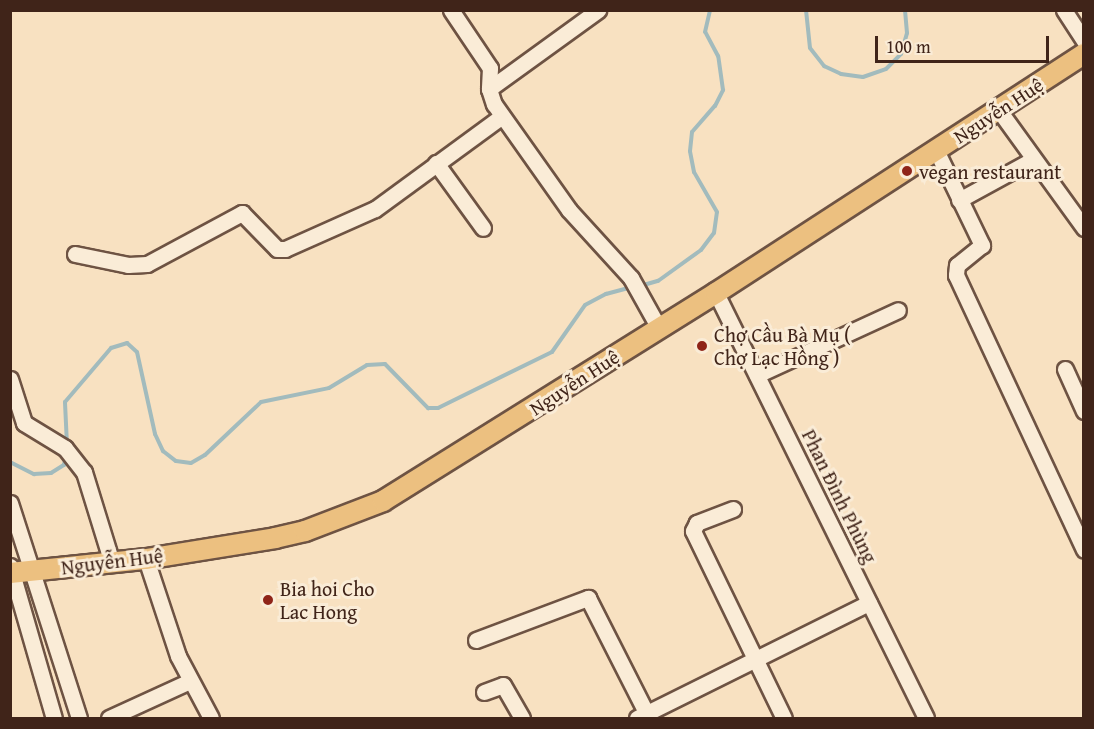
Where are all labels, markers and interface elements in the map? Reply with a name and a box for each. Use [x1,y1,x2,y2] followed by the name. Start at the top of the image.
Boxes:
[878,24,1052,62] scale bar
[886,33,931,60] text: 100 m
[949,72,1047,148] street label: Nguyễn Huệ
[919,159,1061,183] place label: vegan restaurant
[900,164,914,178] marker: vegan restaurant
[714,322,850,369] place label: Chợ Cầu Bà Mụ ( Chợ Lạc Hồng )
[695,339,709,353] marker: Chợ Cầu Bà Mụ ( Chợ Lạc Hồng )
[525,344,623,420] street label: Nguyễn Huệ
[797,425,883,567] street label: Phan Đình Phùng
[60,543,164,579] street label: Nguyễn Huệ
[280,576,375,623] place label: Bia hoi Cho Lac Hong
[261,593,275,607] marker: Bia hoi Cho Lac Hong

